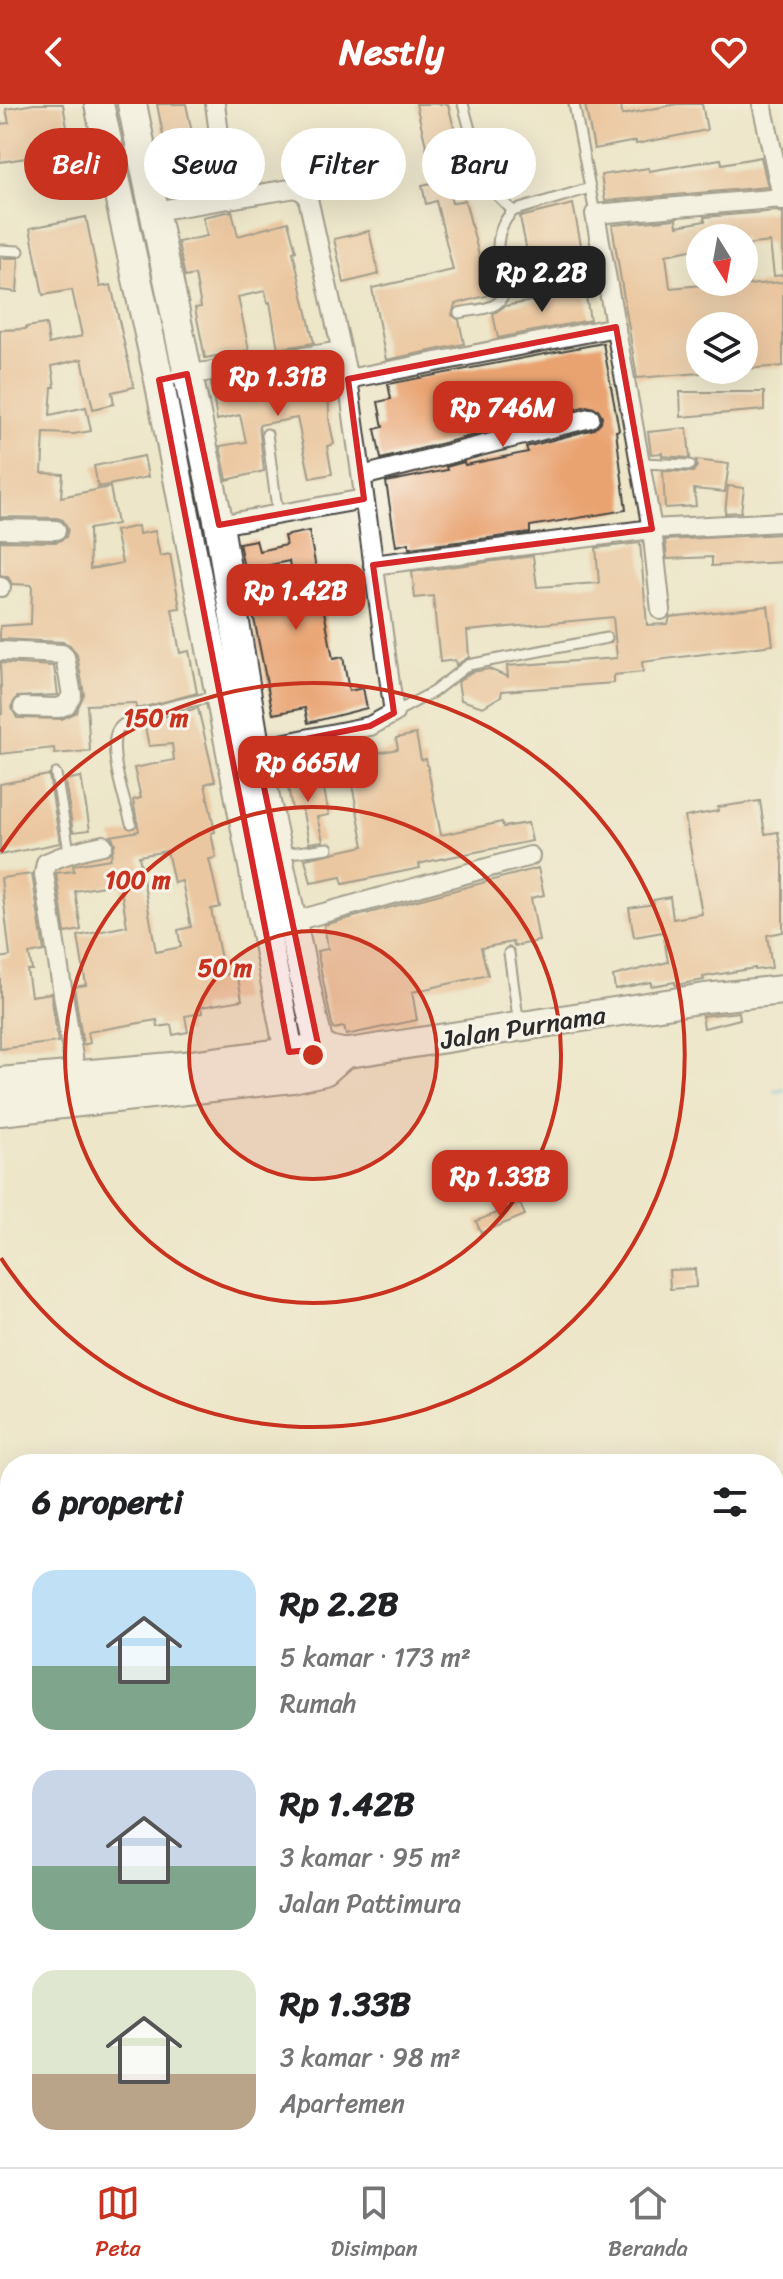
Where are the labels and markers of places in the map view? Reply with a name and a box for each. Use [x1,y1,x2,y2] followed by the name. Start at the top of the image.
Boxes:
[468,246,616,314] pin: Rp 2.2B
[195,350,361,418] pin: Rp 1.31B
[429,381,577,449] pin: Rp 746M
[213,564,379,632] pin: Rp 1.42B
[234,736,382,804] pin: Rp 665M
[299,1041,327,1069] centre of rings
[417,1150,583,1218] pin: Rp 1.33B

